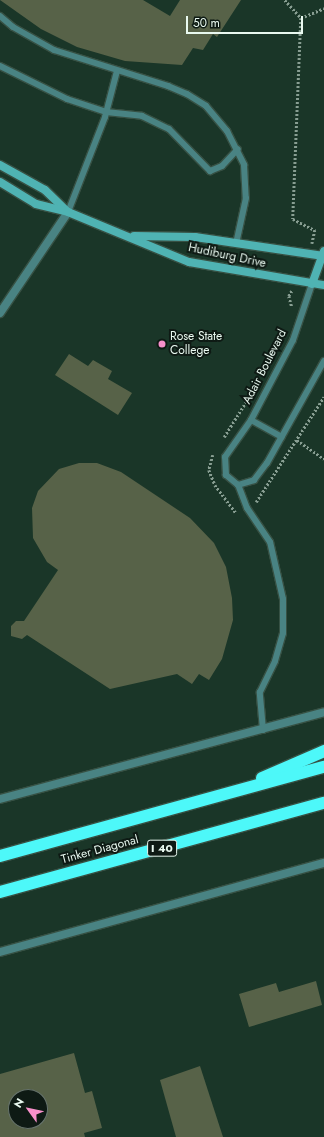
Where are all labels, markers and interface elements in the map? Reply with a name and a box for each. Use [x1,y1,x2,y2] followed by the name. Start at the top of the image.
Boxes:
[188,8,305,34] scale bar
[193,14,220,32] text: 50 m
[187,241,267,271] street label: Hudiburg Drive
[240,327,290,407] street label: Adair Boulevard
[170,330,222,358] place label: Rose State College
[157,339,167,349] marker: Rose State College
[60,833,140,867] street label: Tinker Diagonal
[147,839,177,857] road number: I 40
[8,1089,48,1129] north arrow
[10,1095,28,1111] text: N

